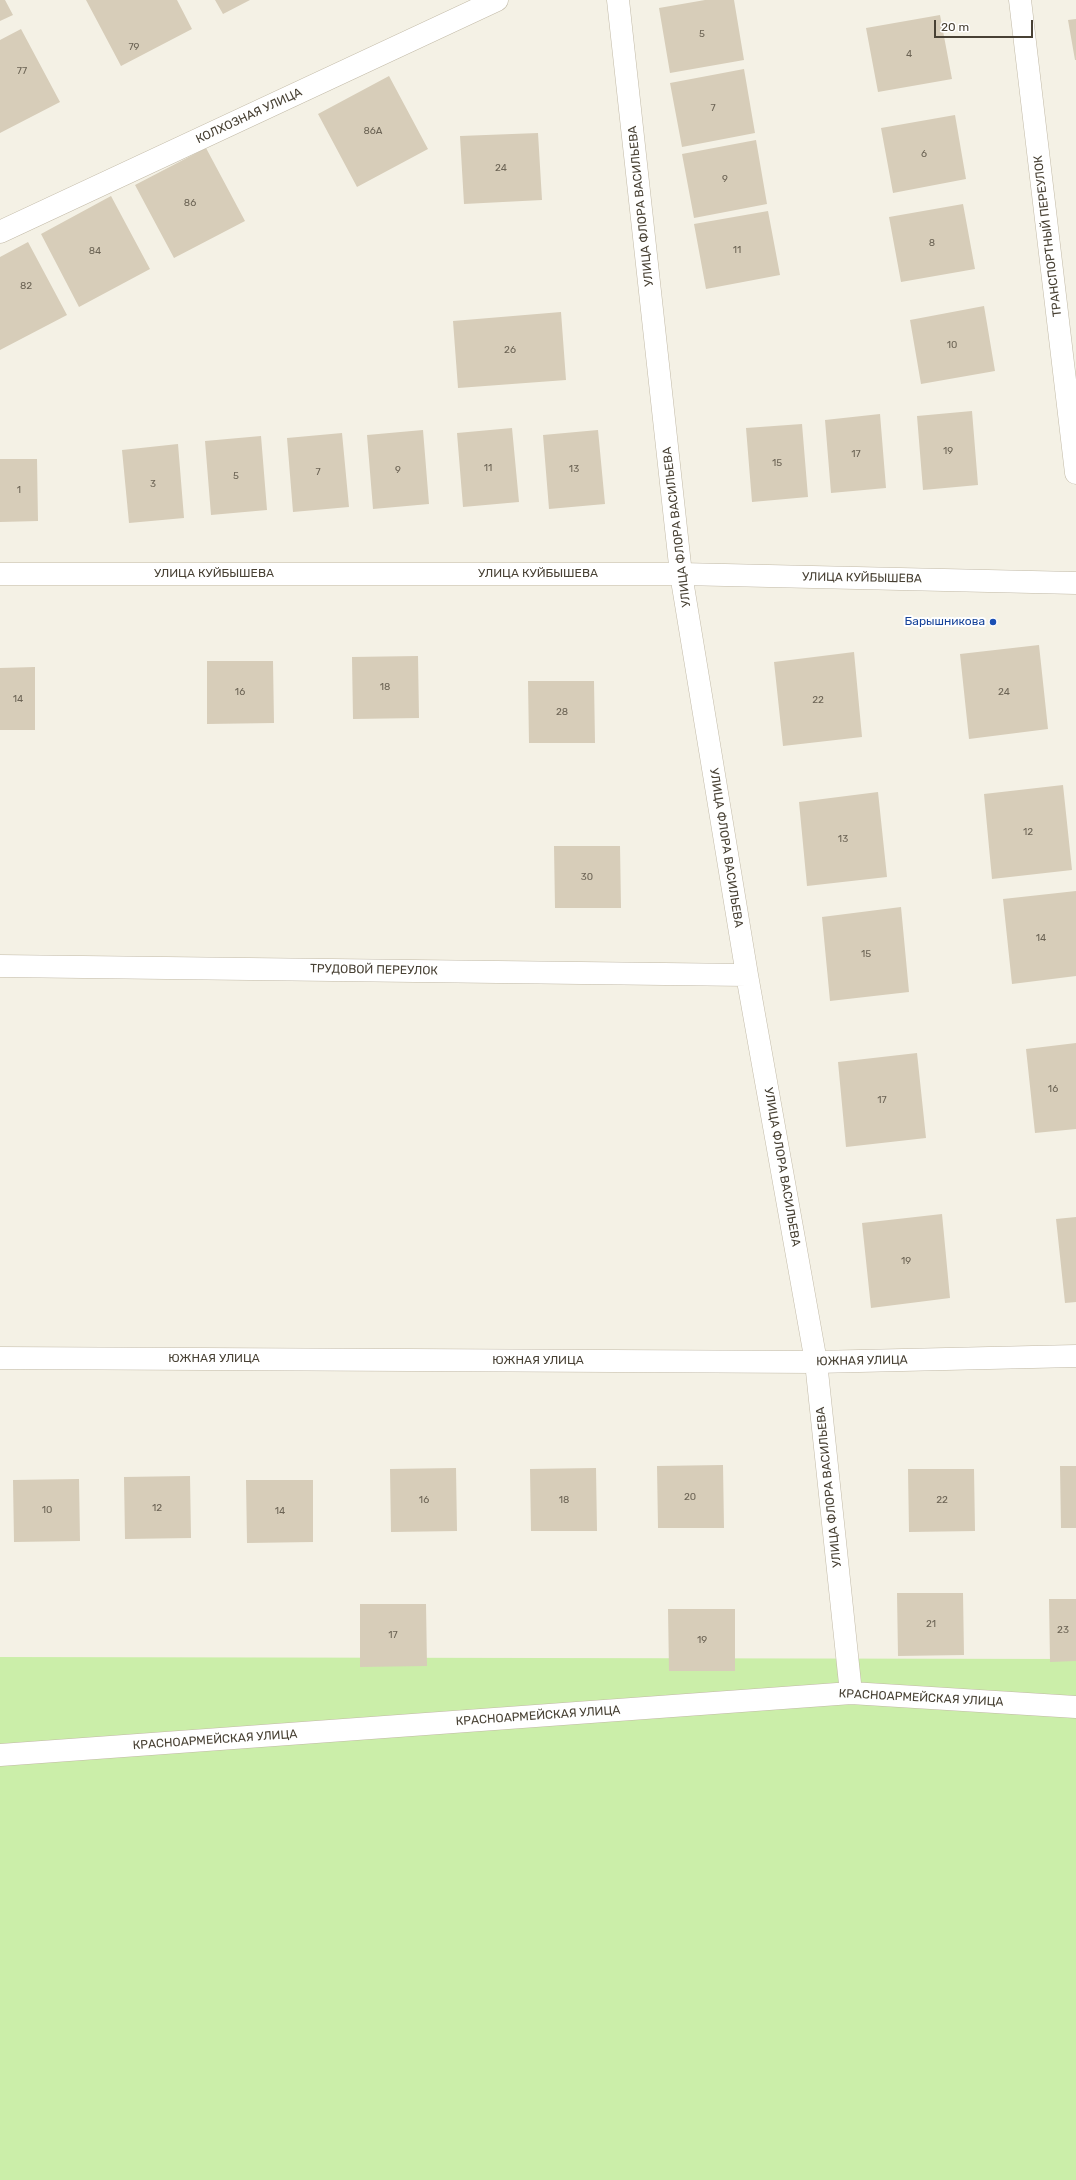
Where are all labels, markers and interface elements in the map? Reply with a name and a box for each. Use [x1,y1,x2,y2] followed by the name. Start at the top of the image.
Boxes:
[936,12,1035,38] scale bar
[941,20,969,34] text: 20 m
[699,28,705,40] house number: 5
[128,41,140,53] house number: 79
[906,48,912,60] house number: 4
[17,65,27,77] house number: 77
[194,85,304,147] street label: КОЛХОЗНАЯ УЛИЦА
[710,102,716,114] house number: 7
[363,125,383,137] house number: 86А
[625,125,657,287] street label: УЛИЦА ФЛОРА ВАСИЛЬЕВА
[921,148,927,160] house number: 6
[1031,154,1065,318] street label: ТРАНСПОРТНЫЙ ПЕРЕУЛОК
[495,162,507,174] house number: 24
[722,173,728,185] house number: 9
[184,197,196,209] house number: 86
[929,237,935,249] house number: 8
[733,244,741,256] house number: 11
[89,245,101,257] house number: 84
[20,280,32,292] house number: 82
[947,339,957,351] house number: 10
[504,344,516,356] house number: 26
[943,445,953,457] house number: 19
[660,446,694,608] street label: УЛИЦА ФЛОРА ВАСИЛЬЕВА
[851,448,861,460] house number: 17
[772,457,782,469] house number: 15
[484,462,492,474] house number: 11
[569,463,579,475] house number: 13
[395,464,401,476] house number: 9
[315,466,321,478] house number: 7
[233,470,239,482] house number: 5
[150,478,156,490] house number: 3
[17,484,21,496] house number: 1
[154,567,274,581] street label: УЛИЦА КУЙБЫШЕВА
[478,567,598,581] street label: УЛИЦА КУЙБЫШЕВА
[802,570,922,586] street label: УЛИЦА КУЙБЫШЕВА
[905,615,985,629] place label: Барышникова
[988,617,998,627] marker: Барышникова
[380,681,390,693] house number: 18
[235,686,245,698] house number: 16
[998,686,1010,698] house number: 24
[13,693,23,705] house number: 14
[812,694,824,706] house number: 22
[556,706,568,718] house number: 28
[706,767,746,929] street label: УЛИЦА ФЛОРА ВАСИЛЬЕВА
[1023,826,1033,838] house number: 12
[838,833,848,845] house number: 13
[581,871,593,883] house number: 30
[1036,932,1046,944] house number: 14
[861,948,871,960] house number: 15
[310,962,438,978] street label: ТРУДОВОЙ ПЕРЕУЛОК
[1048,1083,1058,1095] house number: 16
[761,1086,803,1248] street label: УЛИЦА ФЛОРА ВАСИЛЬЕВА
[877,1094,887,1106] house number: 17
[901,1255,911,1267] house number: 19
[168,1352,260,1366] street label: ЮЖНАЯ УЛИЦА
[816,1353,908,1369] street label: ЮЖНАЯ УЛИЦА
[492,1354,584,1368] street label: ЮЖНАЯ УЛИЦА
[813,1406,845,1568] street label: УЛИЦА ФЛОРА ВАСИЛЬЕВА
[684,1491,696,1503] house number: 20
[419,1494,429,1506] house number: 16
[559,1494,569,1506] house number: 18
[936,1494,948,1506] house number: 22
[152,1502,162,1514] house number: 12
[42,1504,52,1516] house number: 10
[275,1505,285,1517] house number: 14
[926,1618,936,1630] house number: 21
[1057,1624,1069,1636] house number: 23
[388,1629,398,1641] house number: 17
[697,1634,707,1646] house number: 19
[838,1686,1004,1710] street label: КРАСНОАРМЕЙСКАЯ УЛИЦА
[455,1703,621,1729] street label: КРАСНОАРМЕЙСКАЯ УЛИЦА
[132,1727,298,1753] street label: КРАСНОАРМЕЙСКАЯ УЛИЦА

